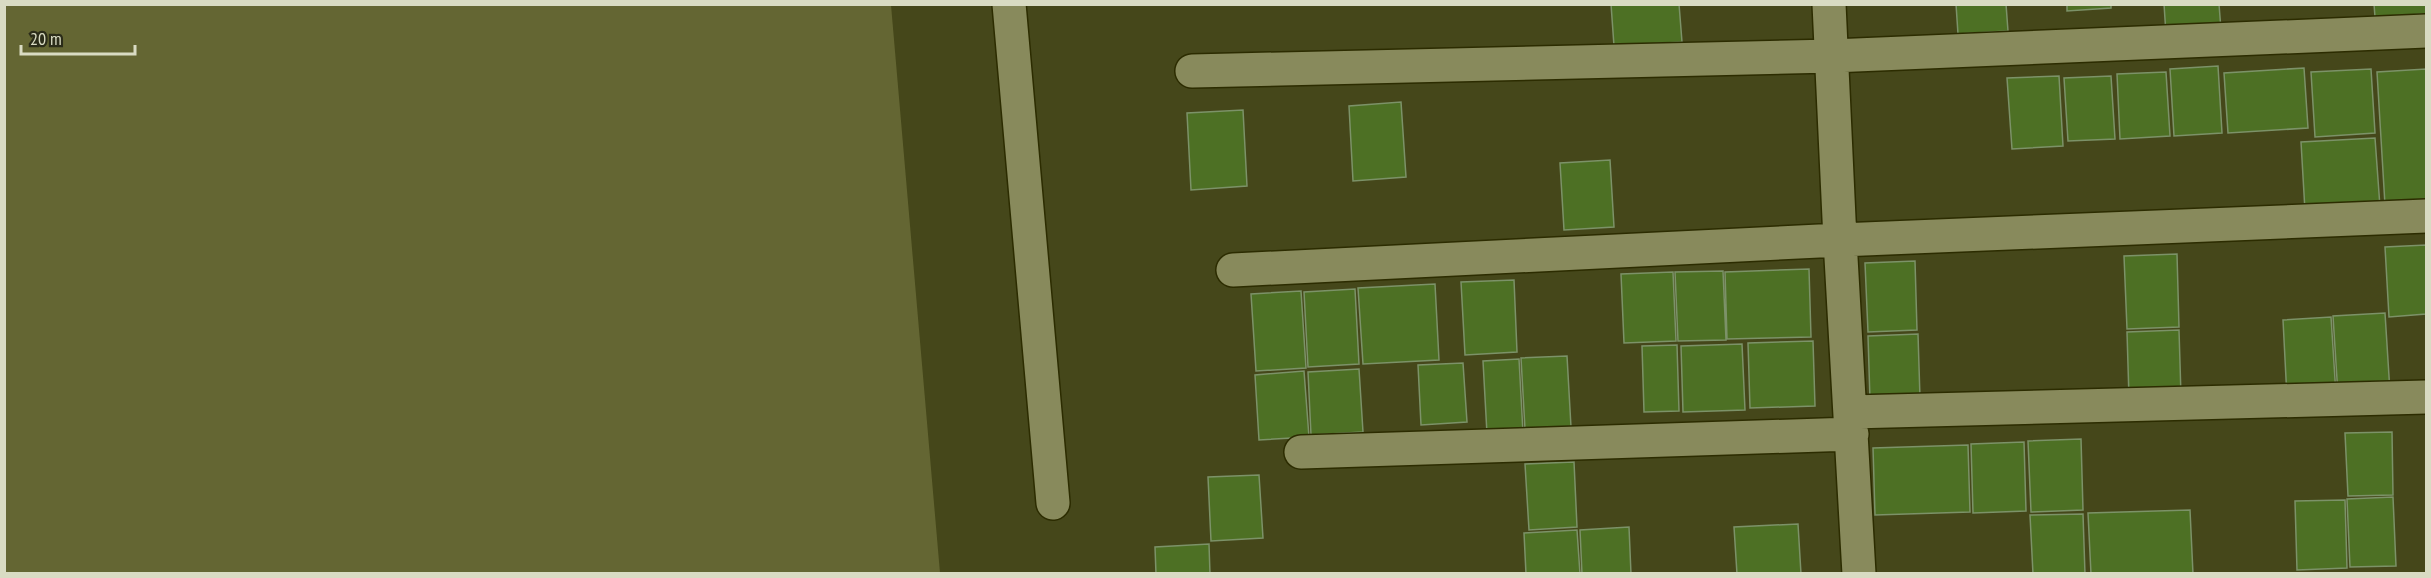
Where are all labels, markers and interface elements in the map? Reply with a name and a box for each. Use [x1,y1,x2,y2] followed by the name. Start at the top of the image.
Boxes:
[21,18,135,56] scale bar
[30,27,62,50] text: 20 m

